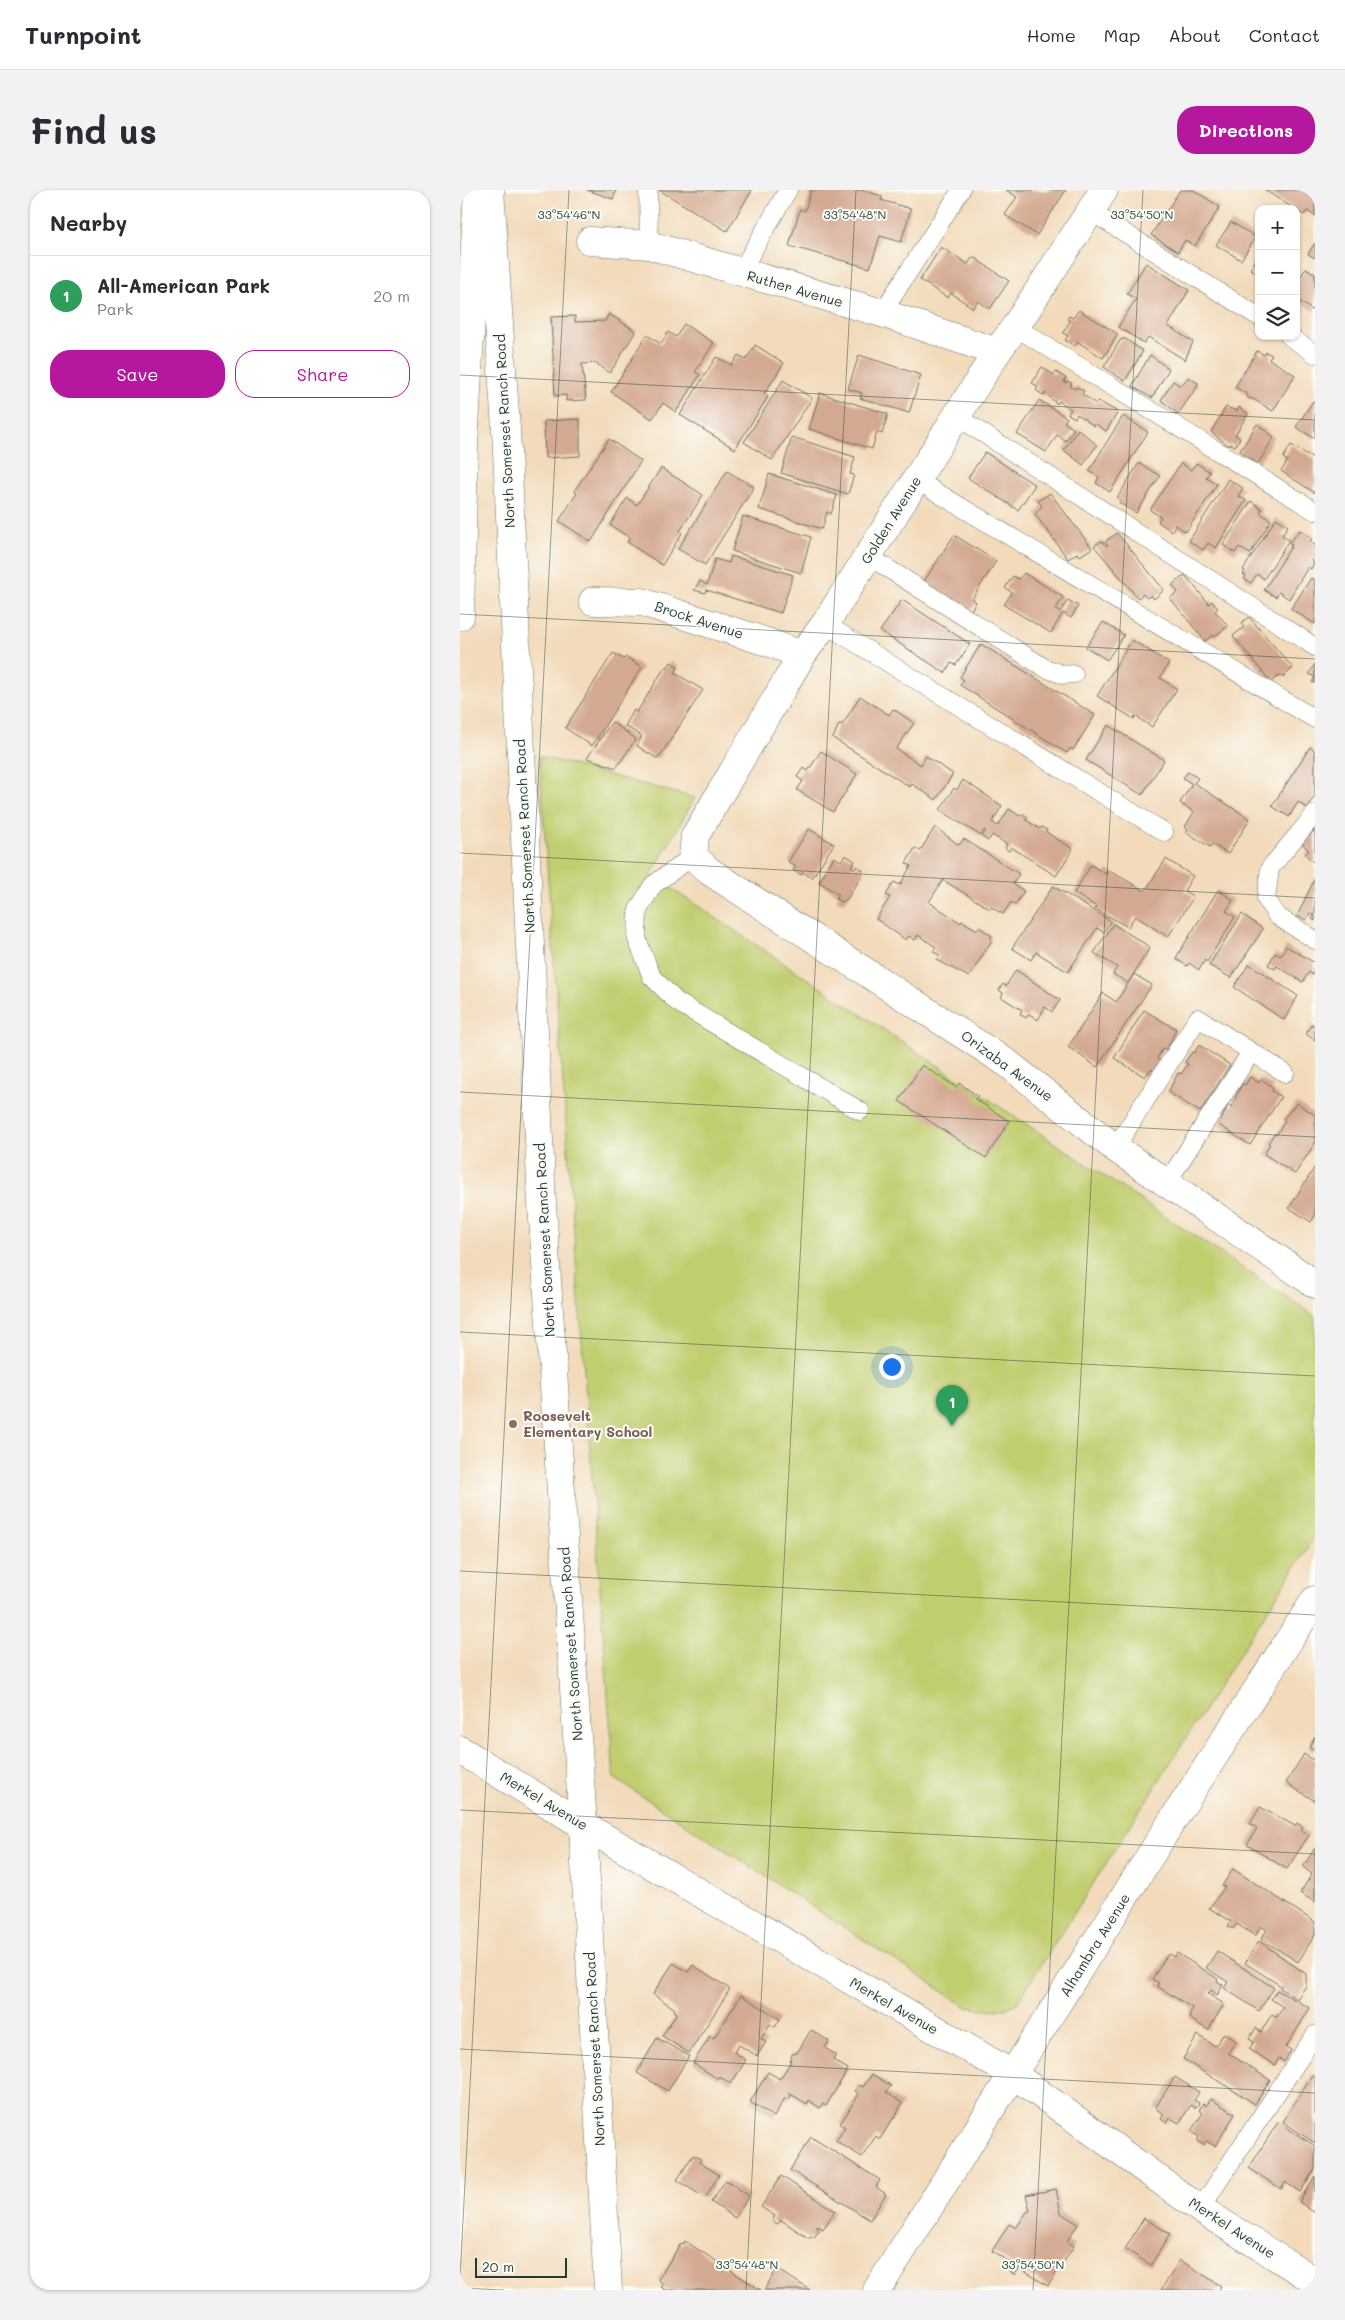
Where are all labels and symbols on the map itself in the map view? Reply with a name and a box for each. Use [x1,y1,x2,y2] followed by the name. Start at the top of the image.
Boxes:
[538,206,600,222] text: 33°54'46"N
[824,206,886,222] text: 33°54'48"N
[1111,206,1173,222] text: 33°54'50"N
[745,266,845,311] street label: Ruther Avenue
[490,333,519,529] street label: North Somerset Ranch Road
[856,472,925,567] street label: Golden Avenue
[652,596,746,643] street label: Brock Avenue
[510,738,539,934] street label: North Somerset Ranch Road
[957,1026,1057,1105] street label: Orizaba Avenue
[530,1142,559,1338] street label: North Somerset Ranch Road
[879,1354,905,1380] your location
[936,1385,968,1426] pin: 1
[523,1406,652,1441] place label: Roosevelt Elementary School
[507,1418,519,1430] marker: Roosevelt Elementary School
[554,1546,587,1742] street label: North Somerset Ranch Road
[497,1767,592,1834] street label: Merkel Avenue
[1055,1889,1134,2000] street label: Alhambra Avenue
[580,1951,609,2147] street label: North Somerset Ranch Road
[846,1972,942,2039] street label: Merkel Avenue
[1185,2193,1279,2263] street label: Merkel Avenue
[475,2255,568,2278] scale bar
[716,2256,778,2272] text: 33°54'48"N
[1002,2256,1064,2272] text: 33°54'50"N

